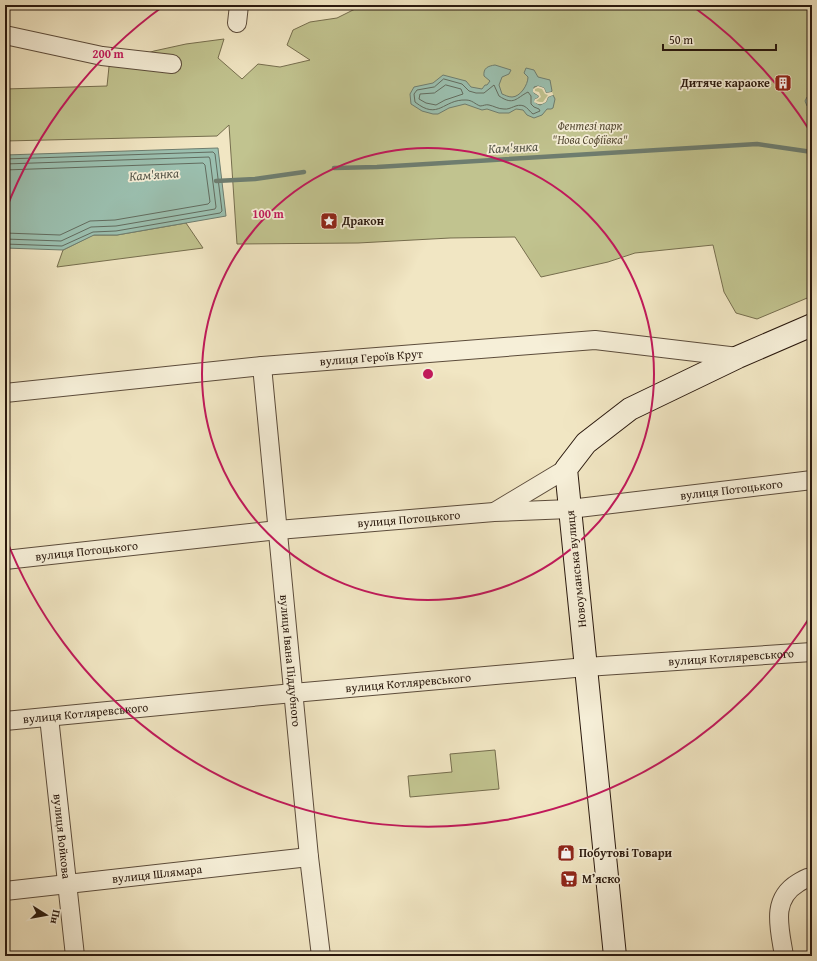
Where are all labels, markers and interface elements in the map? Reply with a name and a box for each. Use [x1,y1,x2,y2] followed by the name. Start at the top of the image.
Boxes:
[663,26,776,52] scale bar
[669,31,693,48] text: 50 m
[92,45,125,62] text: 200 m
[773,73,793,93] building icon: Дитяче караоке
[679,74,770,91] place label: Дитяче караоке
[552,117,628,148] park label: Фентезі парк "Нова Софіївка"
[488,137,538,158] water label: Кам'янка
[128,163,180,186] water label: Кам'янка
[252,205,285,222] text: 100 m
[319,211,339,231] place icon: Дракон
[341,212,385,229] place label: Дракон
[319,344,424,369] street label: вулиця Героїв Крут
[421,367,435,381] centre of rings
[679,475,784,504] street label: вулиця Потоцького
[357,506,461,531] street label: вулиця Потоцького
[561,510,590,628] street label: Новоуманська вулиця
[34,536,139,565] street label: вулиця Потоцького
[276,594,305,727] street label: вулиця Івана Піддубного
[668,644,795,670] street label: вулиця Котляревського
[345,668,472,696] street label: вулиця Котляревського
[22,698,149,727] street label: вулиця Котляревського
[49,793,76,880] street label: вулиця Войкова
[556,843,576,863] shop icon: Побутові Товари
[579,844,673,861] place label: Побутові Товари
[111,860,203,887] street label: вулиця Шлямара
[559,869,579,889] supermarket icon: Мʼяско
[582,870,621,887] place label: Мʼяско
[26,895,66,935] north arrow
[47,908,65,926] text: Пн

